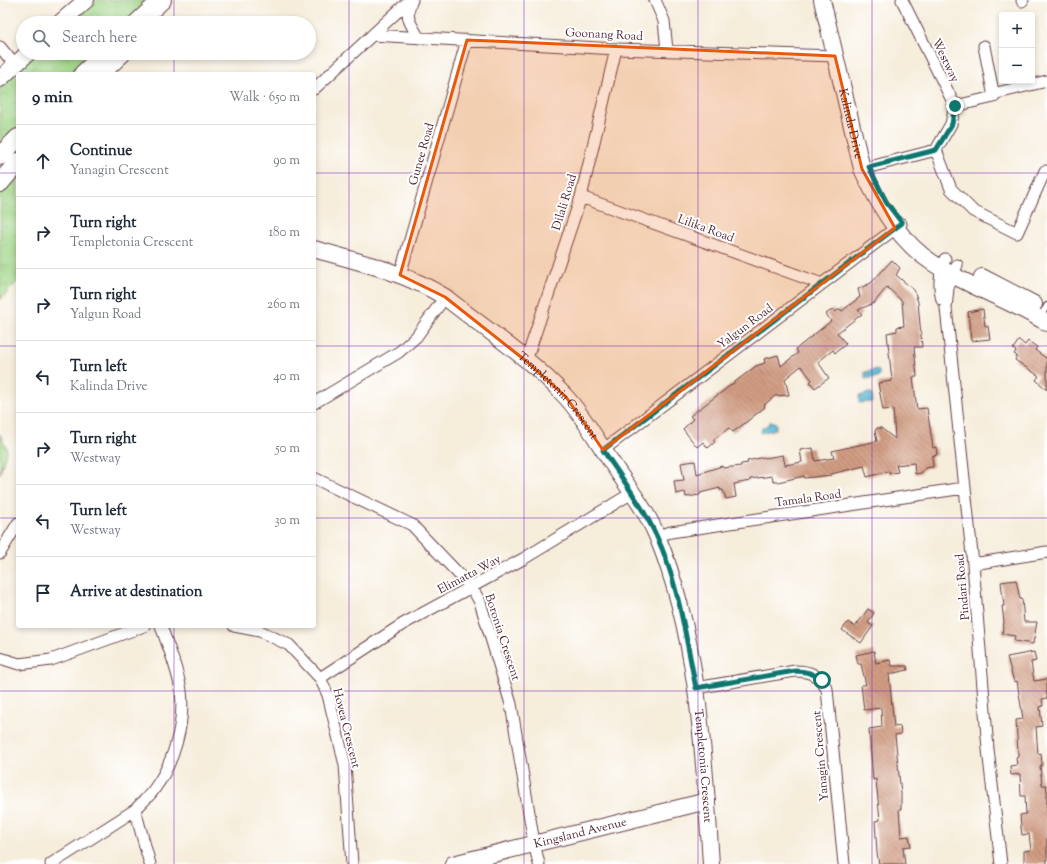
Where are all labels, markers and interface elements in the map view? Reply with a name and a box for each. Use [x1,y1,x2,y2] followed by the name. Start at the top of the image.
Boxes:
[999,12,1035,84] map controls
[999,12,1035,48] button: +
[16,16,316,60] search box
[565,24,644,46] street label: Goonang Road
[30,27,52,49] icon: search
[62,28,137,49] text: Search here
[927,35,963,85] street label: Westway
[999,48,1035,84] button: −
[32,86,73,110] text: 9 min
[833,87,867,161] street label: Kalinda Drive
[229,89,300,107] text: Walk · 650 m
[946,97,964,115] route end
[404,121,440,188] street label: Gunee Road
[70,141,132,162] text: Continue
[32,150,54,172] icon: ahead
[273,152,300,170] text: 90 m
[70,162,169,180] text: Yanagin Crescent
[548,172,582,233] street label: Dilali Road
[675,210,737,248] street label: Lilika Road
[70,213,136,234] text: Turn right
[32,222,54,244] icon: right
[269,224,300,242] text: 180 m
[70,234,193,252] text: Templetonia Crescent
[70,285,136,306] text: Turn right
[32,294,54,316] icon: right
[267,296,300,314] text: 260 m
[714,300,777,354] street label: Yalgun Road
[70,306,141,324] text: Yalgun Road
[513,348,603,443] street label: Templetonia Crescent
[70,357,127,378] text: Turn left
[32,366,54,388] icon: left
[273,368,300,386] text: 40 m
[70,378,148,396] text: Kalinda Drive
[70,429,136,450] text: Turn right
[32,438,54,460] icon: right
[275,440,300,458] text: 50 m
[70,450,121,468] text: Westway
[774,485,843,513] street label: Tamala Road
[70,501,127,522] text: Turn left
[32,510,54,532] icon: left
[274,512,300,530] text: 30 m
[70,522,121,540] text: Westway
[435,551,504,599] street label: Elimatta Way
[951,553,975,621] street label: Pindari Road
[32,582,54,604] icon: arrive
[70,582,203,603] text: Arrive at destination
[480,592,525,683] street label: Boronia Crescent
[813,671,831,689] route start
[327,686,365,770] street label: Hovea Crescent
[689,708,716,823] street label: Templetonia Crescent
[808,710,834,802] street label: Yanagin Crescent
[532,813,629,854] street label: Kingsland Avenue

